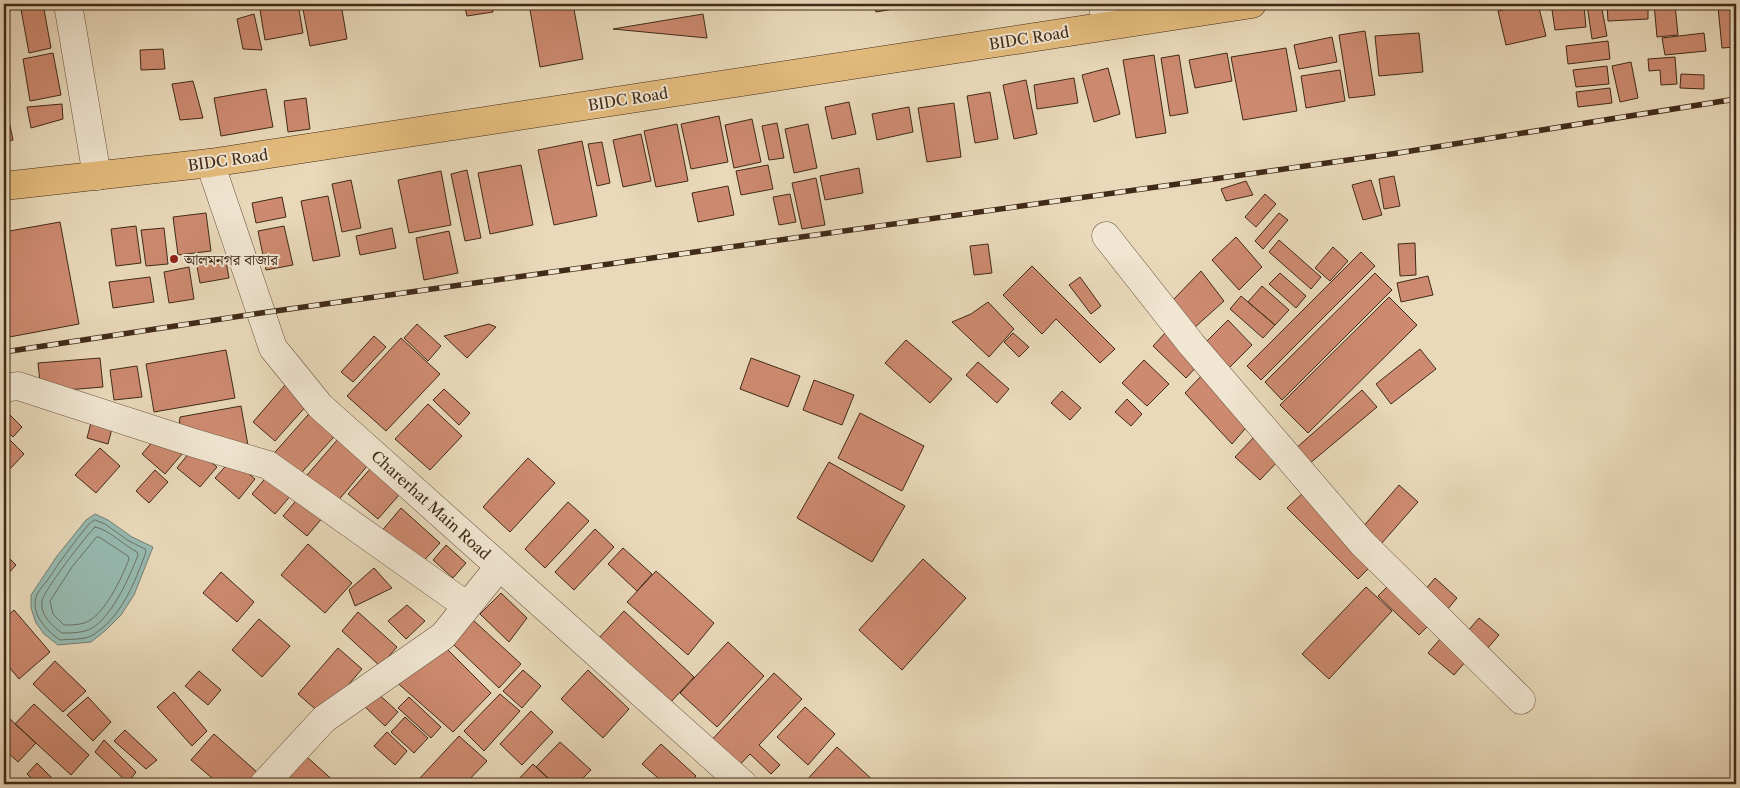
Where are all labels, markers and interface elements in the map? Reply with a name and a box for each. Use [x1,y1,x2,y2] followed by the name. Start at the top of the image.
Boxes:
[988,22,1070,54] street label: BIDC Road
[587,83,669,115] street label: BIDC Road
[187,145,269,175] street label: BIDC Road
[183,250,279,269] place label: আলমনগর বাজার
[168,253,180,265] marker: আলমনগর বাজার
[367,446,495,564] street label: Charerhat Main Road

